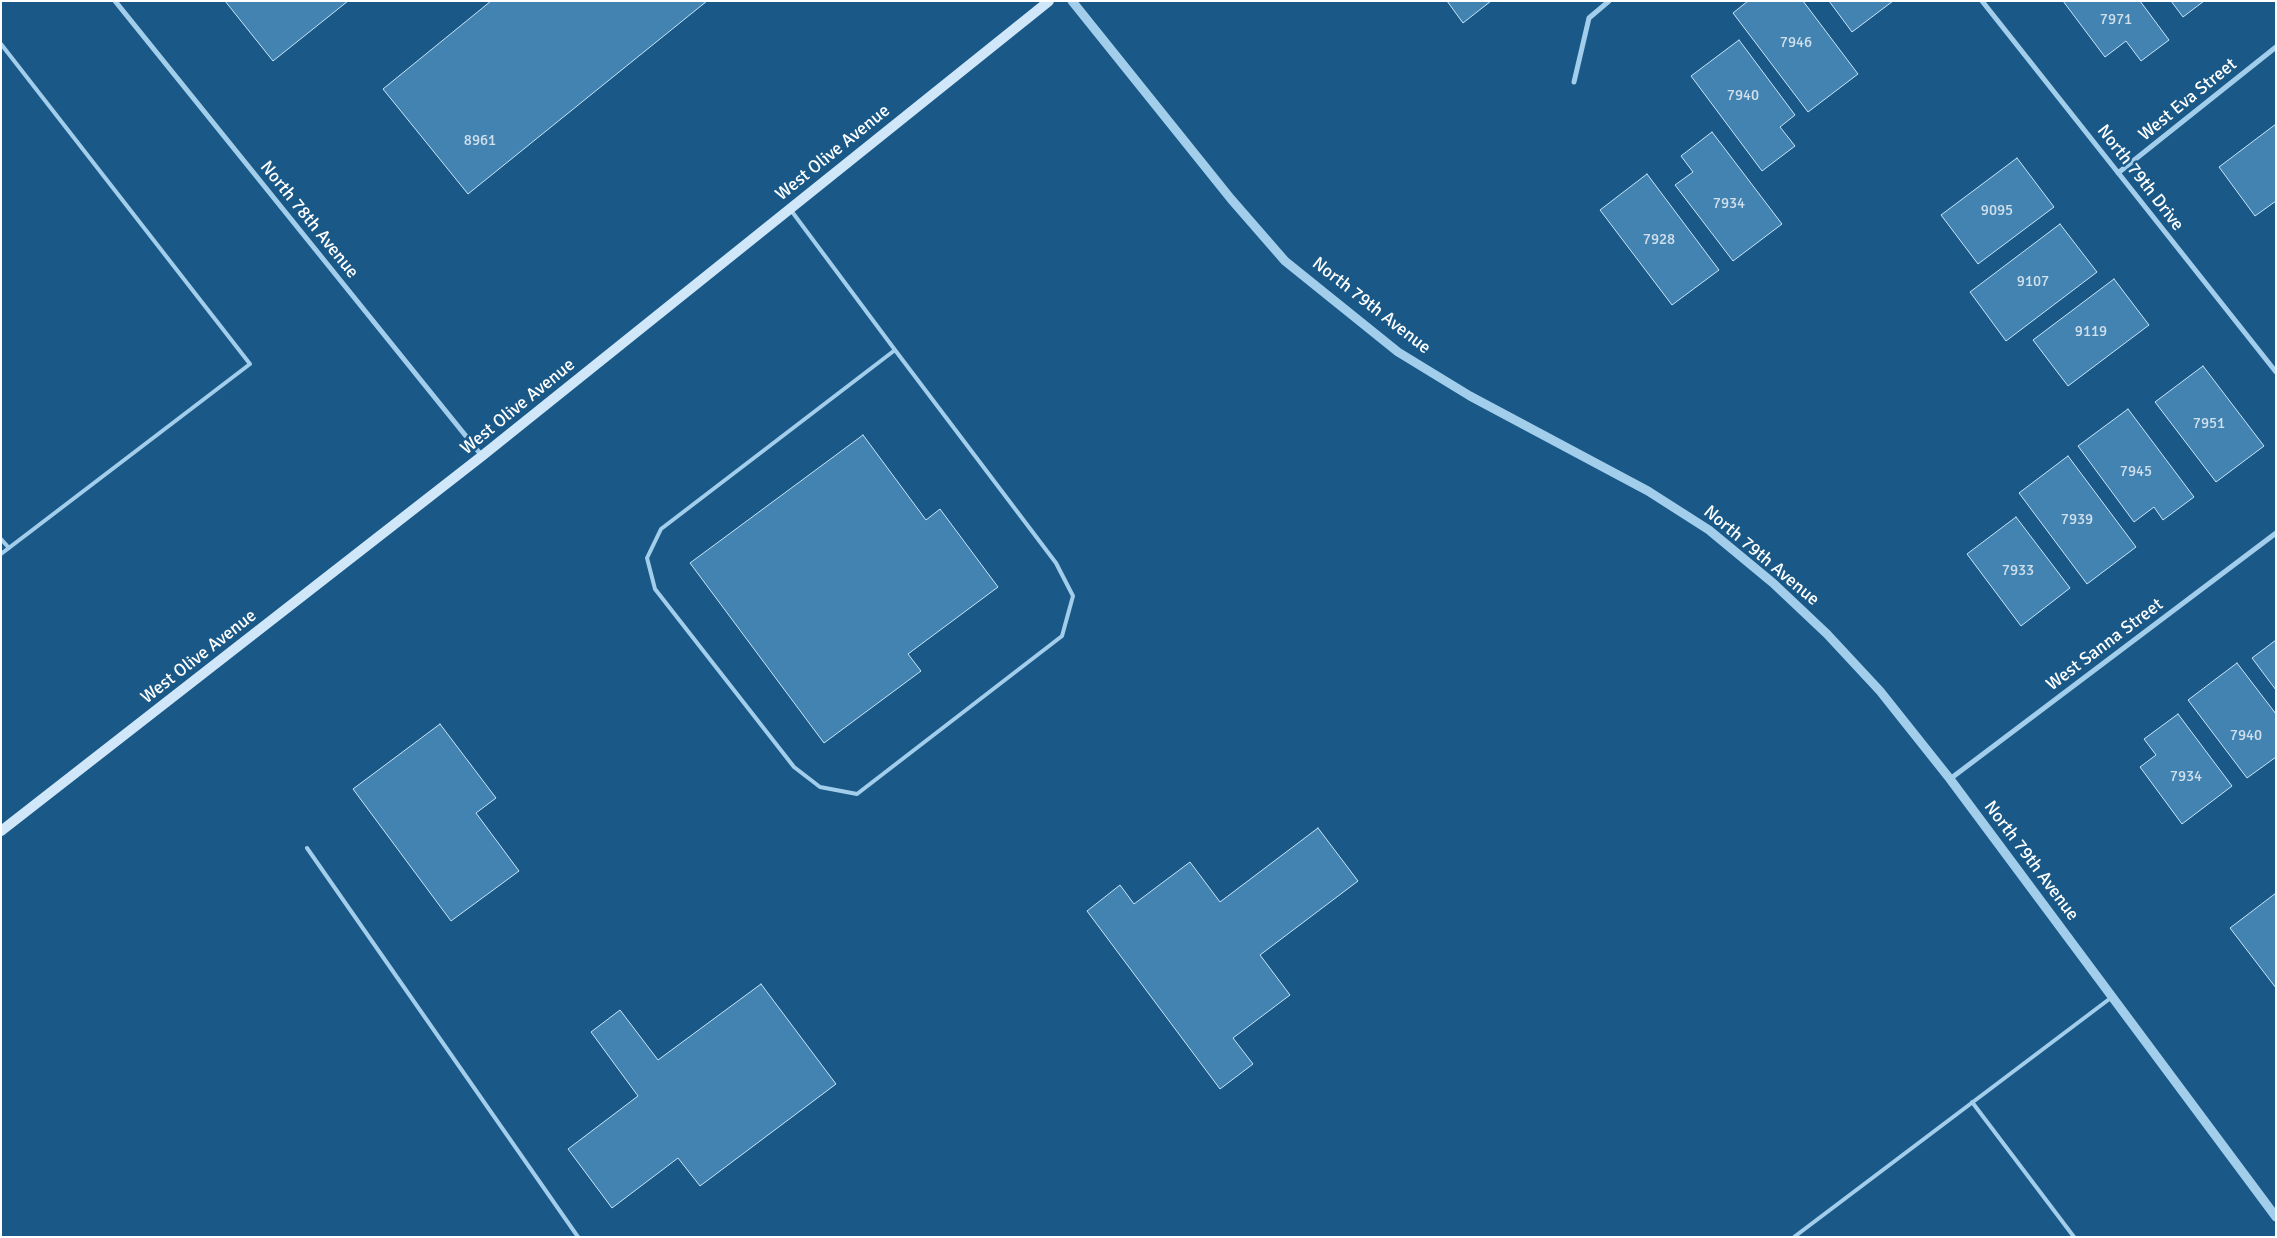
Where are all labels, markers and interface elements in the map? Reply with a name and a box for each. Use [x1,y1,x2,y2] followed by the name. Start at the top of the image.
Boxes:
[2100,11,2132,29] house number: 7971
[1780,34,1812,52] house number: 7946
[2135,54,2241,146] street label: West Eva Street
[1727,87,1759,105] house number: 7940
[772,100,894,206] street label: West Olive Avenue
[2092,121,2188,235] street label: North 79th Drive
[464,132,496,150] house number: 8961
[255,157,363,283] street label: North 78th Avenue
[1713,195,1745,213] house number: 7934
[1981,202,2013,220] house number: 9095
[1643,231,1675,249] house number: 7928
[1307,253,1435,359] street label: North 79th Avenue
[2017,273,2049,291] house number: 9107
[2075,323,2107,341] house number: 9119
[457,354,579,460] street label: West Olive Avenue
[2193,415,2225,433] house number: 7951
[2120,463,2152,481] house number: 7945
[1699,501,1823,611] street label: North 79th Avenue
[2061,511,2093,529] house number: 7939
[2002,562,2034,580] house number: 7933
[2042,594,2168,696] street label: West Sanna Street
[137,605,261,709] street label: West Olive Avenue
[2230,727,2262,745] house number: 7940
[2170,768,2202,786] house number: 7934
[1979,797,2083,925] street label: North 79th Avenue

